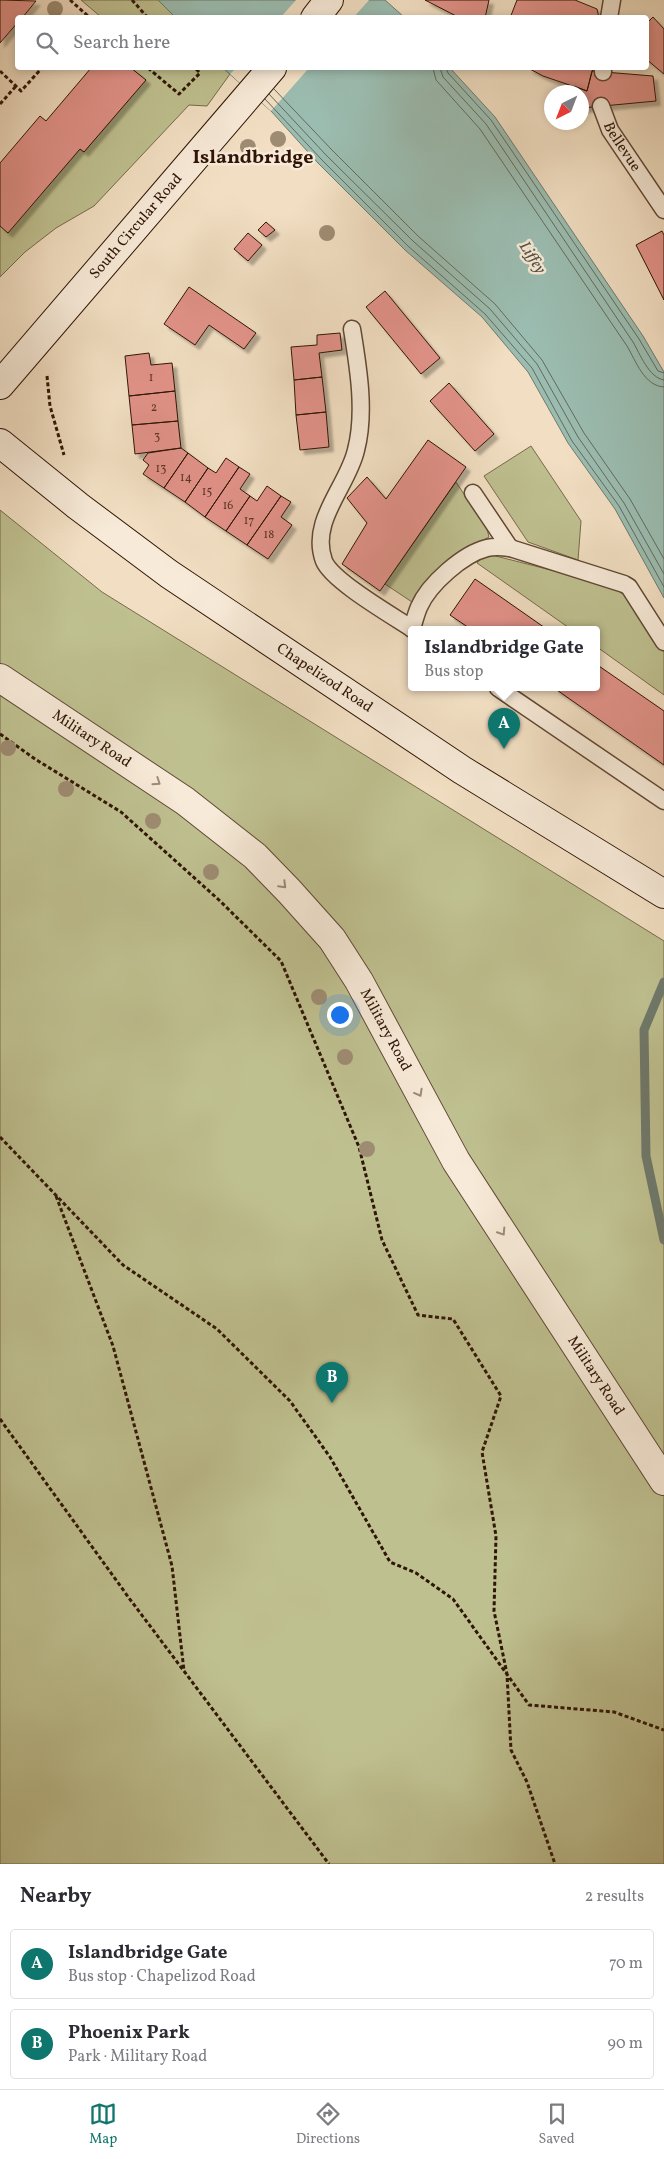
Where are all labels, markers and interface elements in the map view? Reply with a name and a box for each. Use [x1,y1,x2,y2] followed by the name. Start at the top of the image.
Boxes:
[15,15,649,70] search box
[33,29,61,57] icon: search
[73,30,170,56] text: Search here
[544,85,589,130] north arrow
[597,119,646,176] street label: Bellevue
[192,144,314,172] district label: Islandbridge
[85,169,187,284] street label: South Circular Road
[513,237,551,279] water label: Liffey
[149,370,153,386] house number: 1
[151,400,157,416] house number: 2
[154,429,160,445] house number: 3
[156,461,166,477] house number: 13
[180,470,192,486] house number: 14
[202,484,212,500] house number: 15
[223,498,233,514] house number: 16
[244,513,254,529] house number: 17
[264,527,274,543] house number: 18
[408,626,600,691] popup
[424,635,584,661] text: Islandbridge Gate
[272,638,377,718] street label: Chapelizod Road
[424,661,483,683] text: Bus stop
[48,705,135,773] street label: Military Road
[488,708,520,749] pin: A
[152,776,161,785] one-way arrow
[277,879,286,888] one-way arrow
[355,985,416,1075] street label: Military Road
[327,1002,353,1028] your location
[413,1088,423,1097] one-way arrow
[496,1227,506,1236] one-way arrow
[562,1332,629,1420] street label: Military Road
[316,1362,348,1403] pin: B
[20,1882,91,1911] text: Nearby
[585,1886,644,1908] text: 2 results
[68,1940,227,1966] text: Islandbridge Gate
[31,1953,43,1975] text: A
[609,1953,643,1975] text: 70 m
[68,1966,256,1988] text: Bus stop · Chapelizod Road
[68,2020,190,2046] text: Phoenix Park
[32,2033,42,2055] text: B
[607,2033,643,2055] text: 90 m
[68,2046,207,2068] text: Park · Military Road
[89,2100,117,2149] tab: Map
[296,2100,360,2149] tab: Directions
[539,2100,575,2149] tab: Saved

